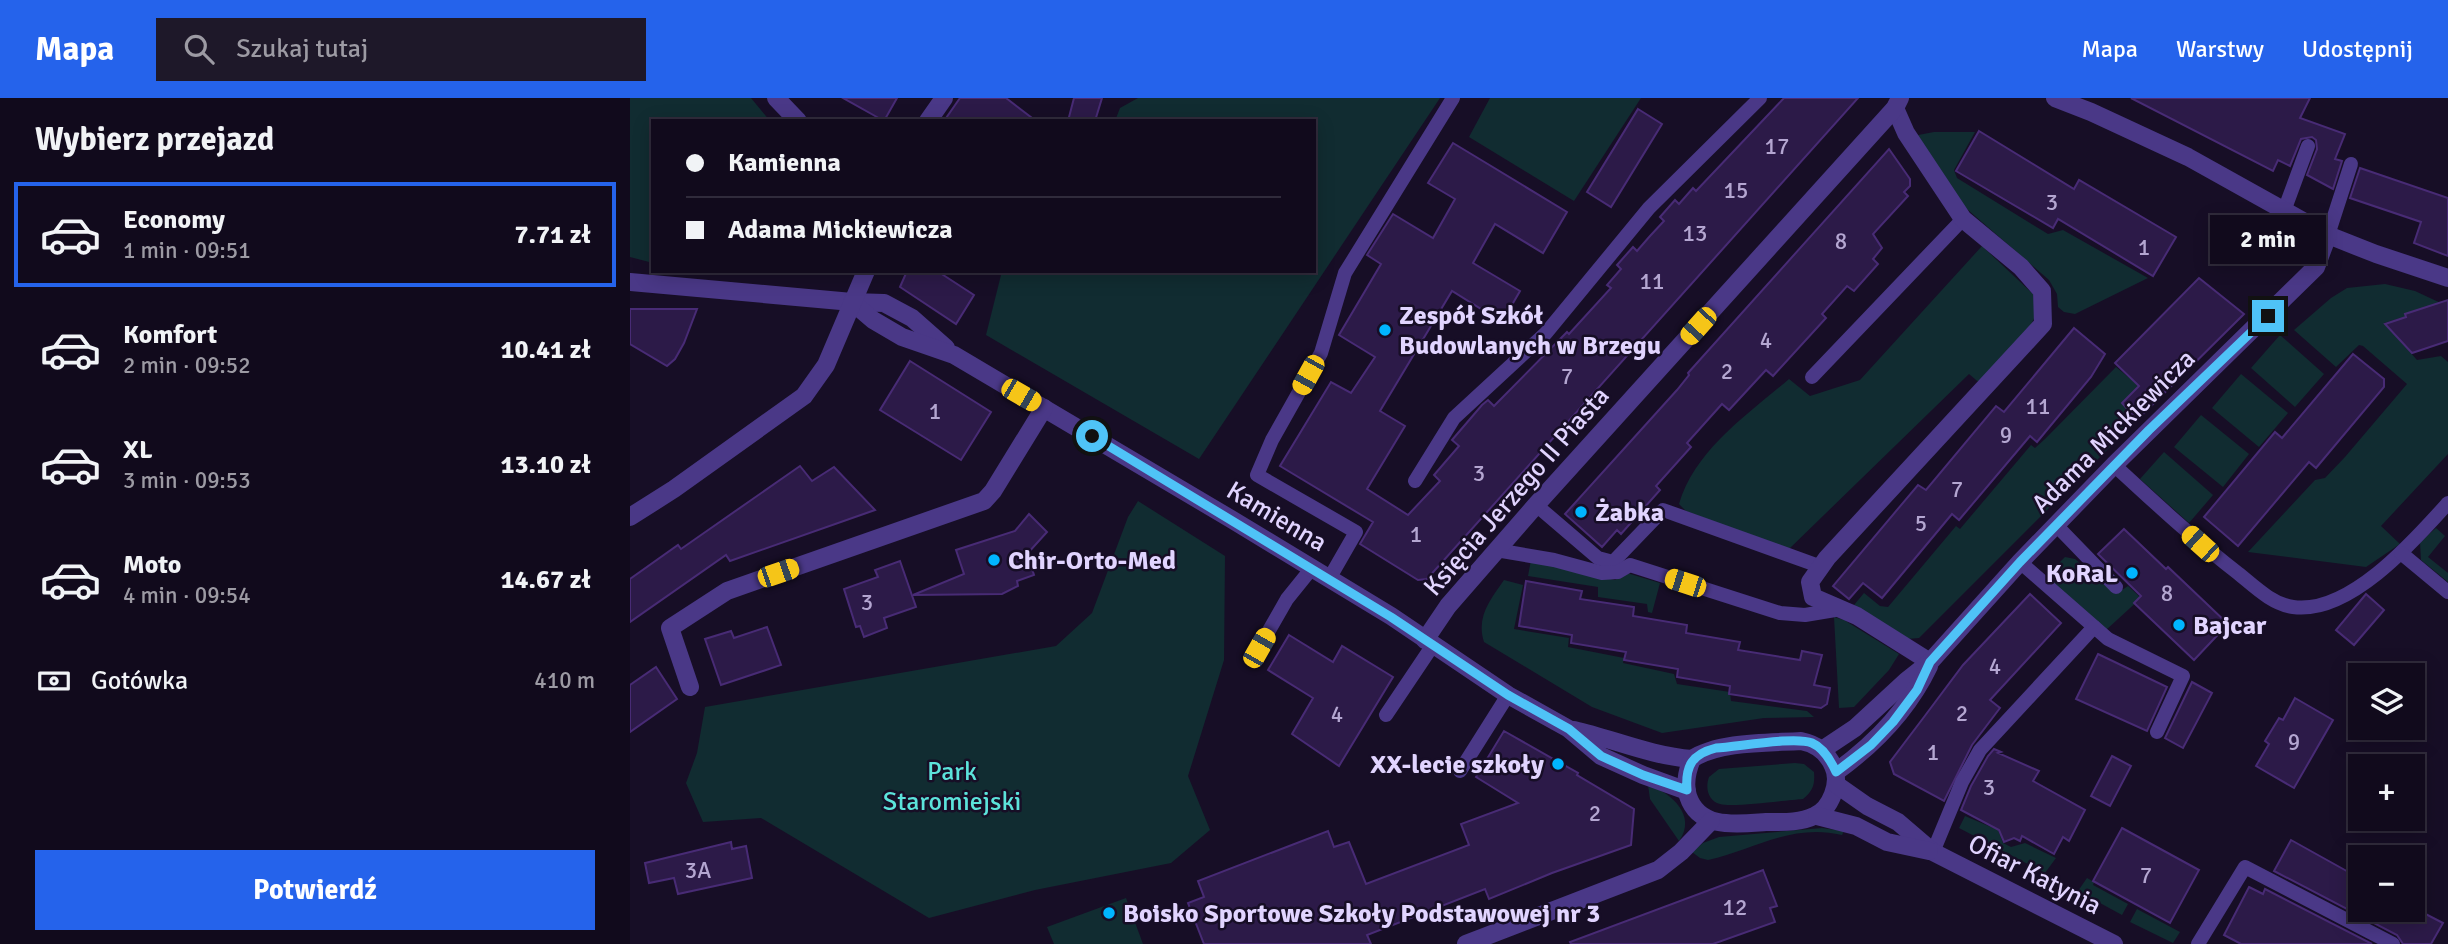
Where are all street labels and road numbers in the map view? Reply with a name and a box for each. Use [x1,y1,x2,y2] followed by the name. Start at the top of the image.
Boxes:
[2025,343,2202,520] street label: Adama Mickiewicza
[1417,381,1616,603] street label: Księcia Jerzego II Piasta
[1221,475,1332,559] street label: Kamienna
[1963,828,2106,922] street label: Ofiar Katynia

